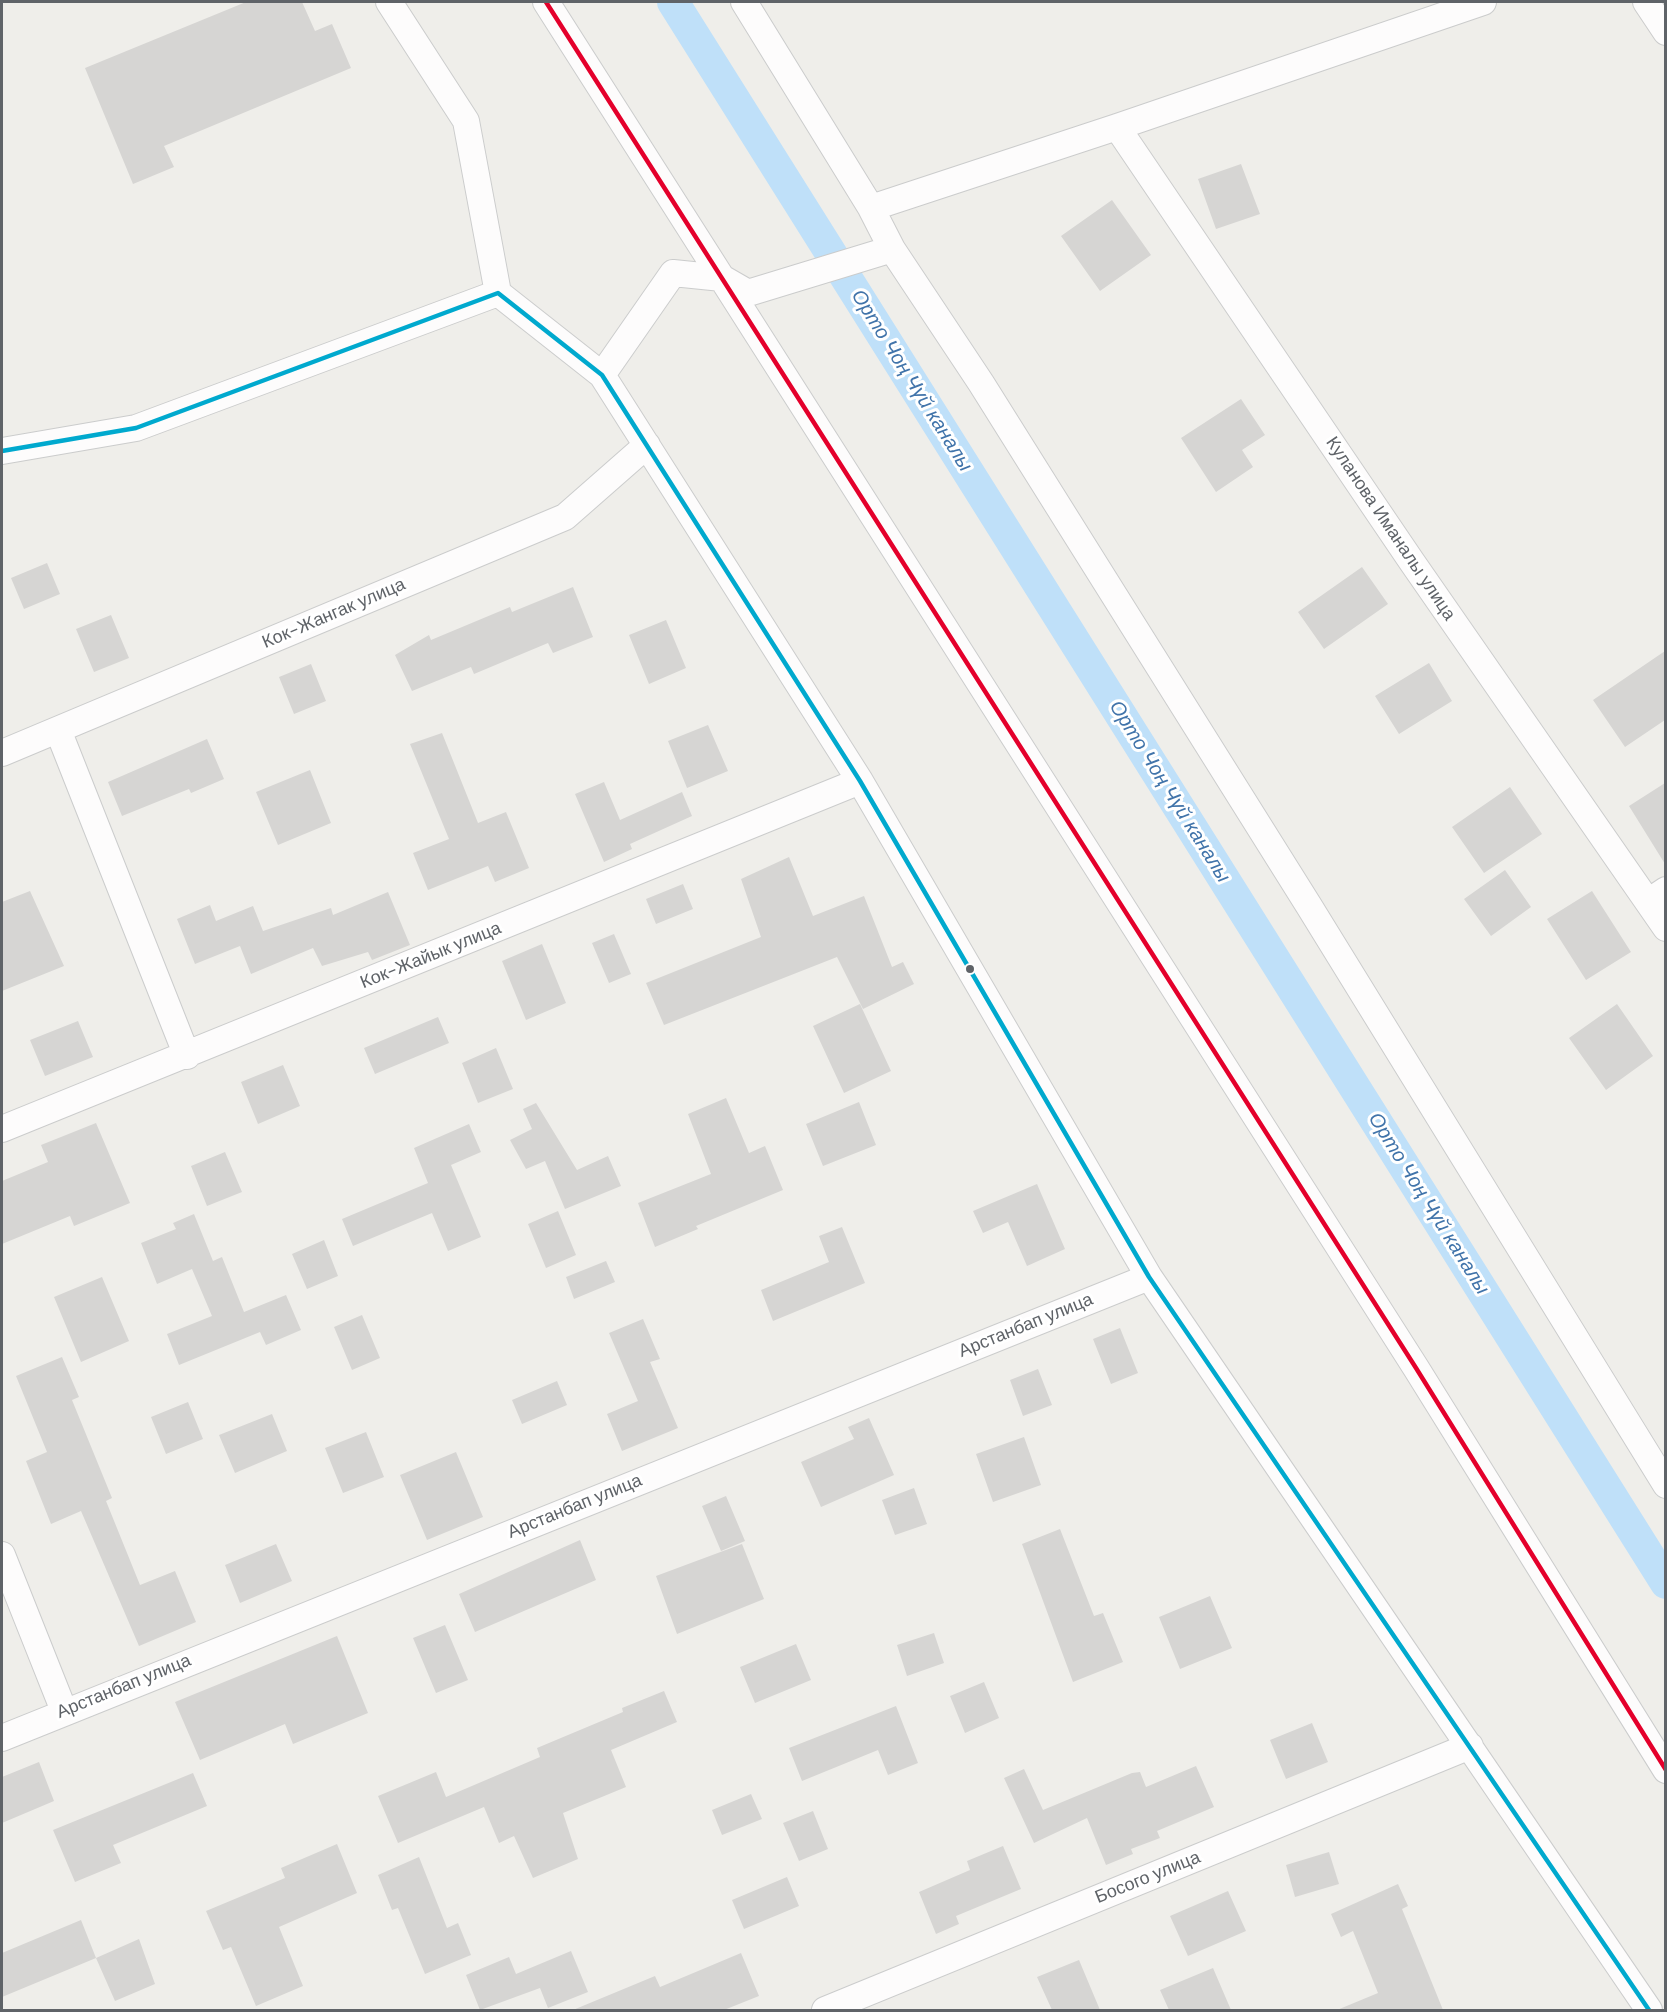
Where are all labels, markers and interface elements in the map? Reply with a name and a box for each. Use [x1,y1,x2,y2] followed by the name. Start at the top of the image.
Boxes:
[845,286,977,476] water label: Орто Чоң Чүй каналы
[1320,433,1460,625] street label: Куланова Иманалы улица
[259,574,409,654] street label: Кок-Жангак улица
[1103,697,1235,887] water label: Орто Чоң Чүй каналы
[357,918,505,994] street label: Кок-Жайык улица
[964,963,976,975] unlabelled marker
[1362,1109,1494,1299] water label: Орто Чоң Чүй каналы
[956,1289,1096,1363] street label: Арстанбап улица
[505,1470,645,1544] street label: Арстанбап улица
[54,1650,194,1724] street label: Арстанбап улица
[1092,1847,1204,1909] street label: Босого улица

